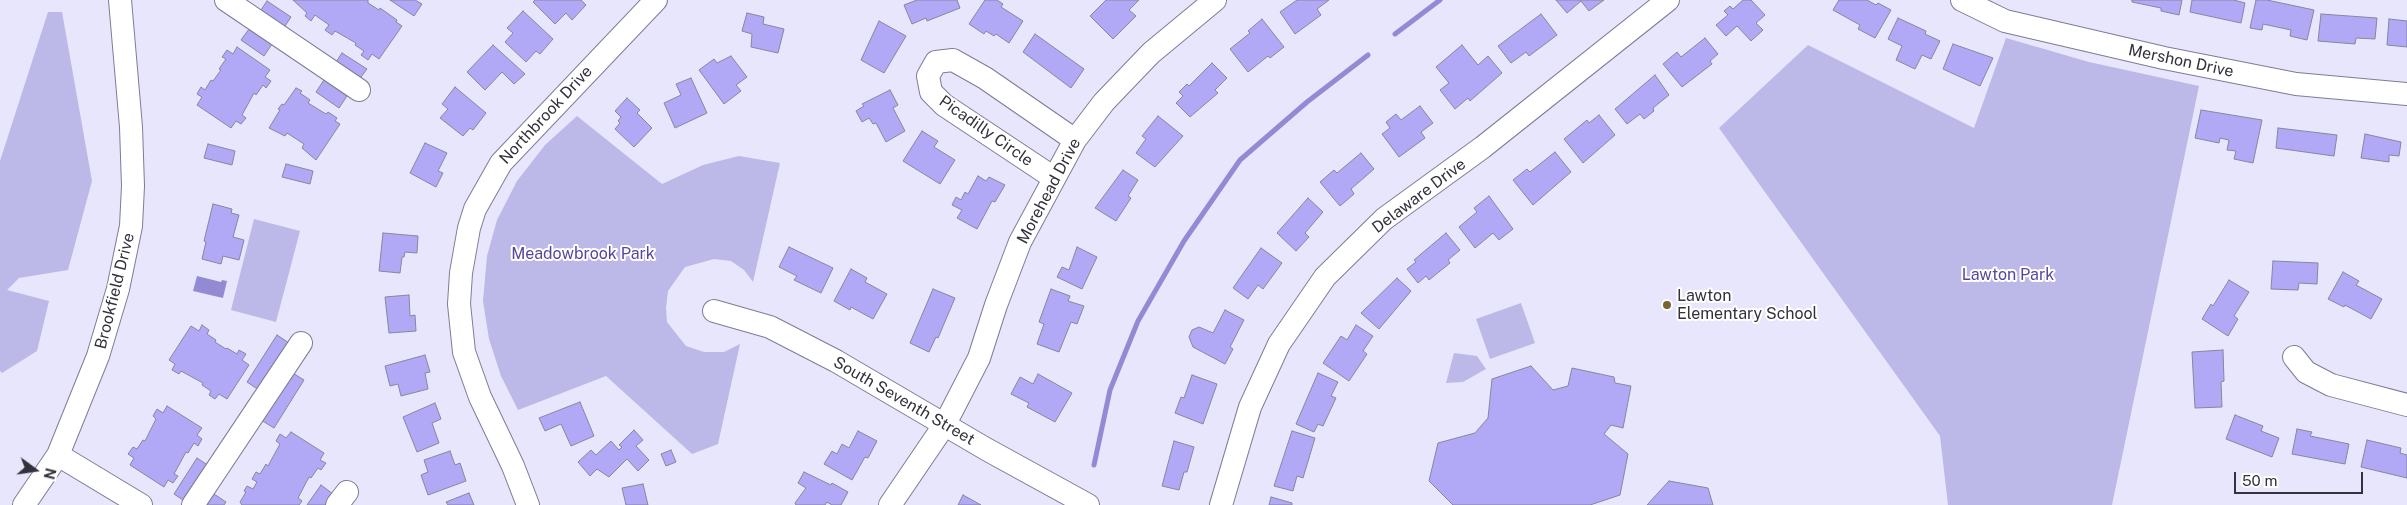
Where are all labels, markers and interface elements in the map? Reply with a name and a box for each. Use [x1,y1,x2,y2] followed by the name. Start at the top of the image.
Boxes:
[2127,40,2235,82] street label: Mershon Drive
[496,62,596,168] street label: Northbrook Drive
[935,92,1037,170] street label: Picadilly Circle
[1013,135,1085,247] street label: Morehead Drive
[1368,155,1470,237] street label: Delaware Drive
[91,231,139,351] street label: Brookfield Drive
[511,244,655,264] park label: Meadowbrook Park
[1962,265,2054,285] park label: Lawton Park
[1677,286,1817,324] place label: Lawton Elementary School
[1661,299,1673,311] marker: Lawton Elementary School
[830,353,978,449] street label: South Seventh Street
[10,445,60,495] north arrow
[2237,462,2366,494] scale bar
[40,466,59,481] text: N
[2242,472,2277,489] text: 50 m

